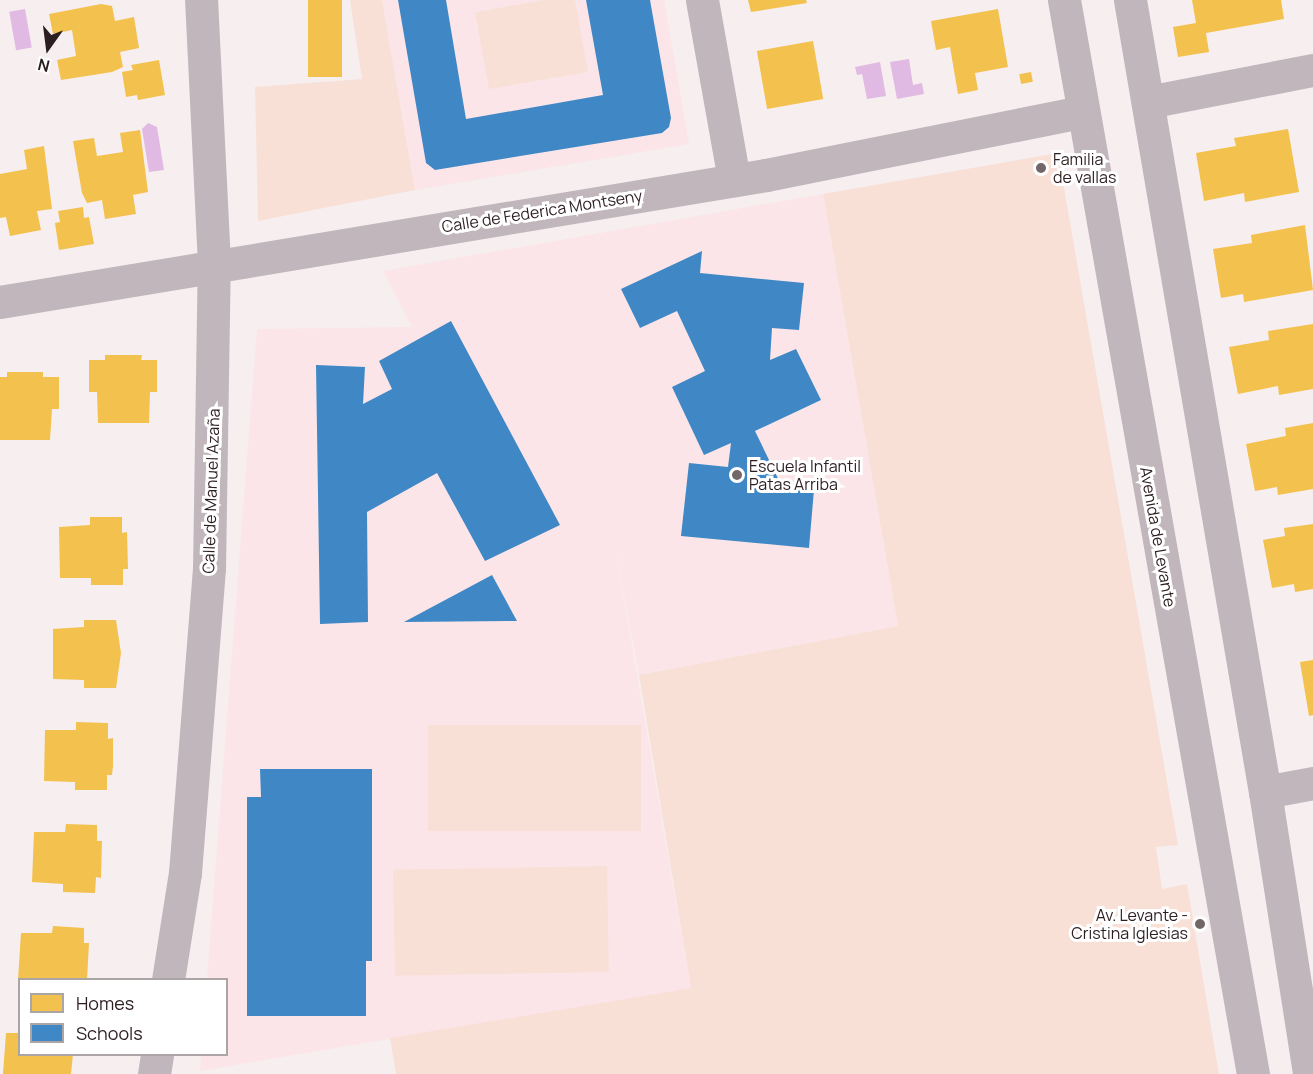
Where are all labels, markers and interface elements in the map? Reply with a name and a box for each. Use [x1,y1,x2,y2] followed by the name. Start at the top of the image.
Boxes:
[18,18,78,78] north arrow
[35,53,52,78] text: N
[1053,149,1116,187] place label: Familia de vallas
[1034,161,1048,175] marker: Familia de vallas
[440,186,644,236] street label: Calle de Federica Montseny
[199,408,223,574] street label: Calle de Manuel Azaña
[749,456,861,494] place label: Escuela Infantil Patas Arriba
[1136,465,1180,609] street label: Avenida de Levante
[730,468,744,482] marker: Escuela Infantil Patas Arriba
[1071,905,1188,943] place label: Av. Levante - Cristina Iglesias
[1193,917,1207,931] marker: Av. Levante - Cristina Iglesias
[18,978,228,1056] legend
[76,991,134,1015] text: Homes
[76,1021,143,1045] text: Schools

